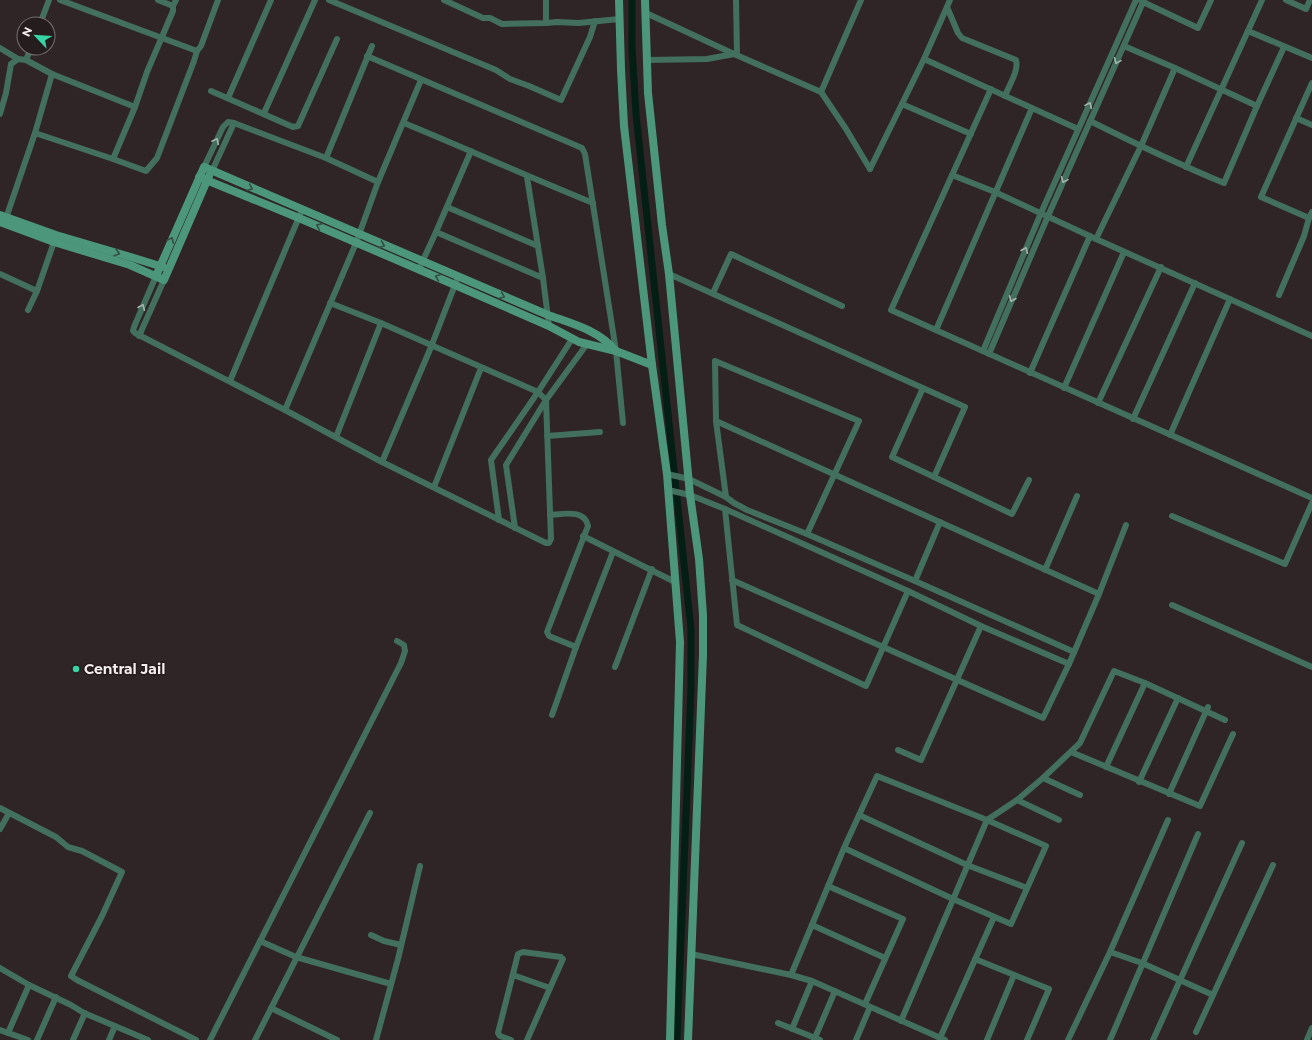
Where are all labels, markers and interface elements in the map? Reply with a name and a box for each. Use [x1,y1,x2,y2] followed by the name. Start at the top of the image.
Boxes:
[16,16,56,56] north arrow
[19,25,35,39] text: N
[1114,57,1122,64] one-way arrow
[1084,102,1092,110] one-way arrow
[211,138,219,145] one-way arrow
[1060,176,1068,183] one-way arrow
[246,183,253,191] one-way arrow
[315,223,323,231] one-way arrow
[167,237,175,244] one-way arrow
[378,240,386,248] one-way arrow
[1021,247,1029,254] one-way arrow
[113,248,120,257] one-way arrow
[435,274,442,282] one-way arrow
[498,291,505,299] one-way arrow
[1009,296,1017,303] one-way arrow
[138,303,146,310] one-way arrow
[84,660,165,678] place label: Central Jail
[71,664,81,674] marker: Central Jail

